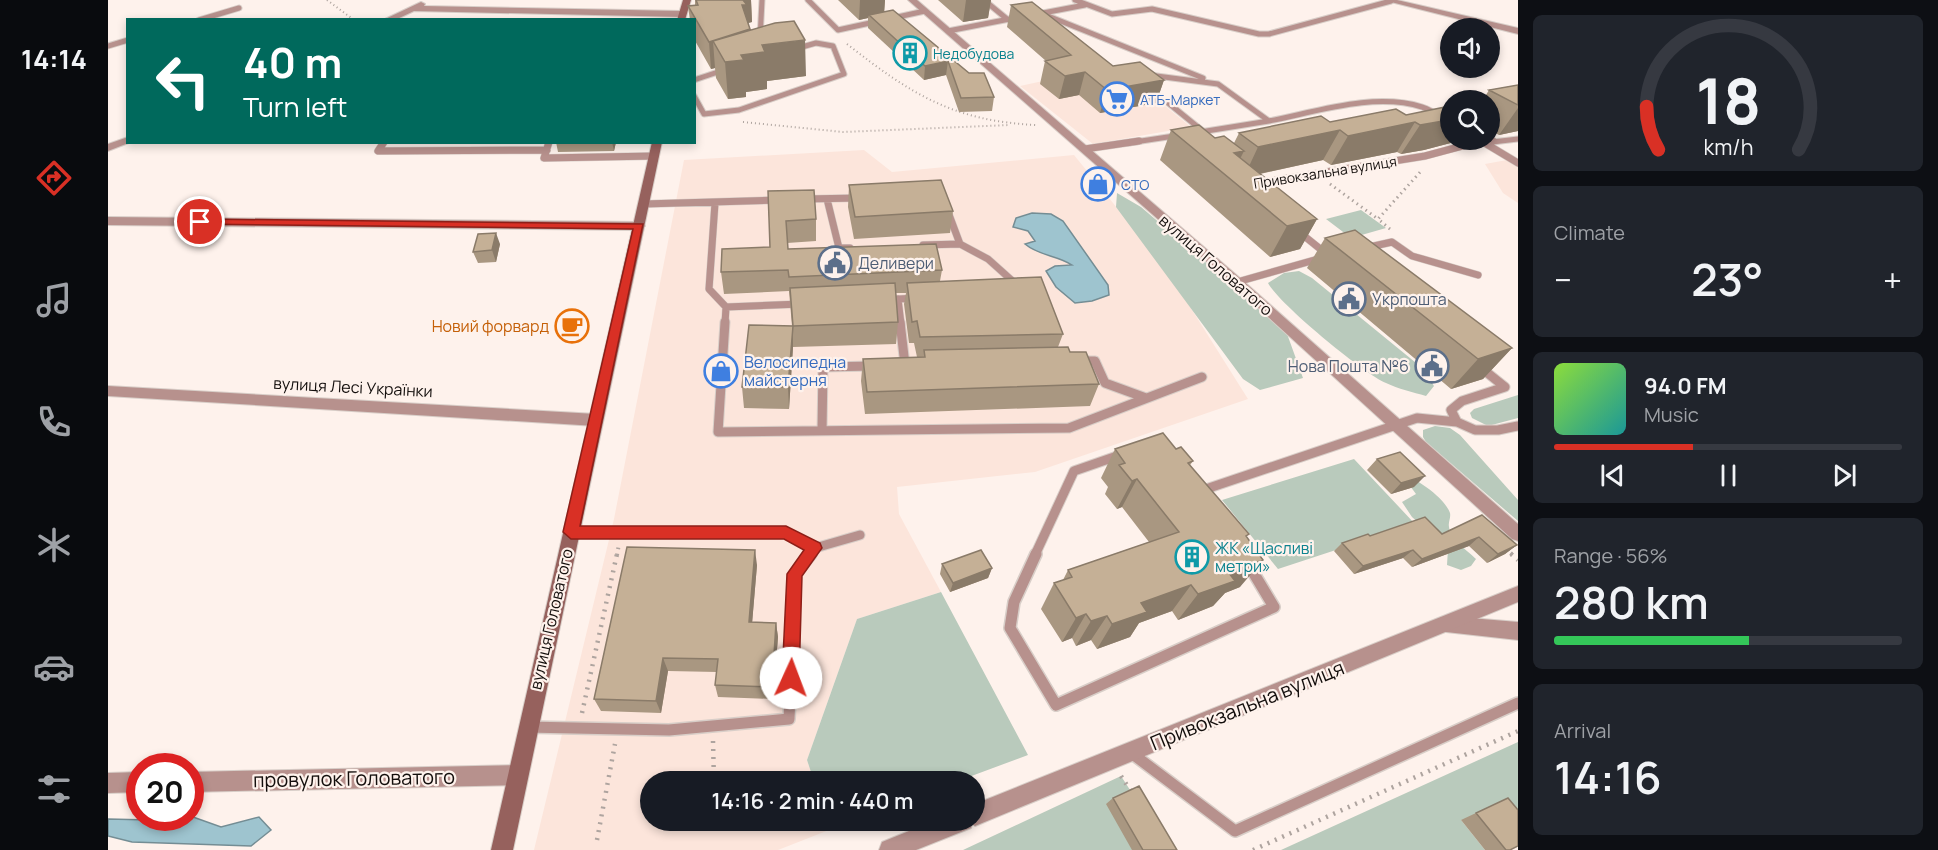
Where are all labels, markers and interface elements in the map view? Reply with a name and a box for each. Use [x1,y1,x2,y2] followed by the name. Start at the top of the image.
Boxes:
[1440,18,1500,150] map controls
[1440,18,1500,78] button: sound
[243,33,342,91] text: 40 m
[892,35,928,71] building icon: Недобудова
[21,40,87,77] text: 14:14
[144,42,222,120] icon: left
[933,44,1014,63] place label: Недобудова
[1695,57,1761,143] text: 18
[1099,81,1135,117] supermarket icon: АТБ-Маркет
[243,88,347,125] text: Turn left
[1140,90,1220,109] place label: АТБ-Маркет
[1440,90,1500,150] button: search
[1703,132,1753,161] text: km/h
[1252,151,1398,193] street label: Привокзальна вулиця
[33,157,75,199] icon: directions
[1080,166,1116,202] shop icon: СТО
[1121,175,1150,194] place label: СТО
[174,196,225,247] pin
[183,205,216,238] icon: arrive
[1154,210,1278,320] street label: вулиця Головатого
[1554,219,1625,246] text: Climate
[817,245,853,281] public building icon: Деливери
[1691,248,1764,310] text: 23°
[858,252,934,274] place label: Деливери
[1554,257,1572,302] text: −
[1883,257,1902,302] text: +
[33,279,75,321] icon: music
[1331,281,1367,317] public building icon: Укрпошта
[1372,288,1447,310] place label: Укрпошта
[554,308,590,344] cafe icon: Новий форвард
[432,315,549,337] place label: Новий форвард
[1414,348,1450,384] public building icon: Нова Пошта №6
[744,351,846,391] place label: Велосипедна майстерня
[703,353,739,389] shop icon: Велосипедна майстерня
[1288,355,1409,377] place label: Нова Пошта №6
[1644,371,1727,401] text: 94.0 FM
[273,372,433,402] street label: вулиця Лесі Українки
[33,401,75,443] icon: phone
[1644,401,1699,428] text: Music
[1596,459,1629,492] icon: previous
[1712,459,1745,492] icon: pause
[1828,459,1861,492] icon: next
[33,524,75,566] icon: climate
[1215,537,1313,577] place label: ЖК «Щасливі метри»
[1174,539,1210,575] building icon: ЖК «Щасливі метри»
[1554,542,1668,569] text: Range · 56%
[524,546,578,692] street label: вулиця Головатого
[1554,571,1709,633] text: 280 km
[33,646,75,688] icon: car
[759,646,823,710] position arrow
[1146,654,1348,756] street label: Привокзальна вулиця
[1554,717,1611,744] text: Arrival
[1554,746,1662,808] text: 14:16
[126,753,204,831] speed limit sign: 20
[253,763,455,793] street label: провулок Головатого
[33,768,75,810] icon: filters
[712,786,913,816] text: 14:16 · 2 min · 440 m

